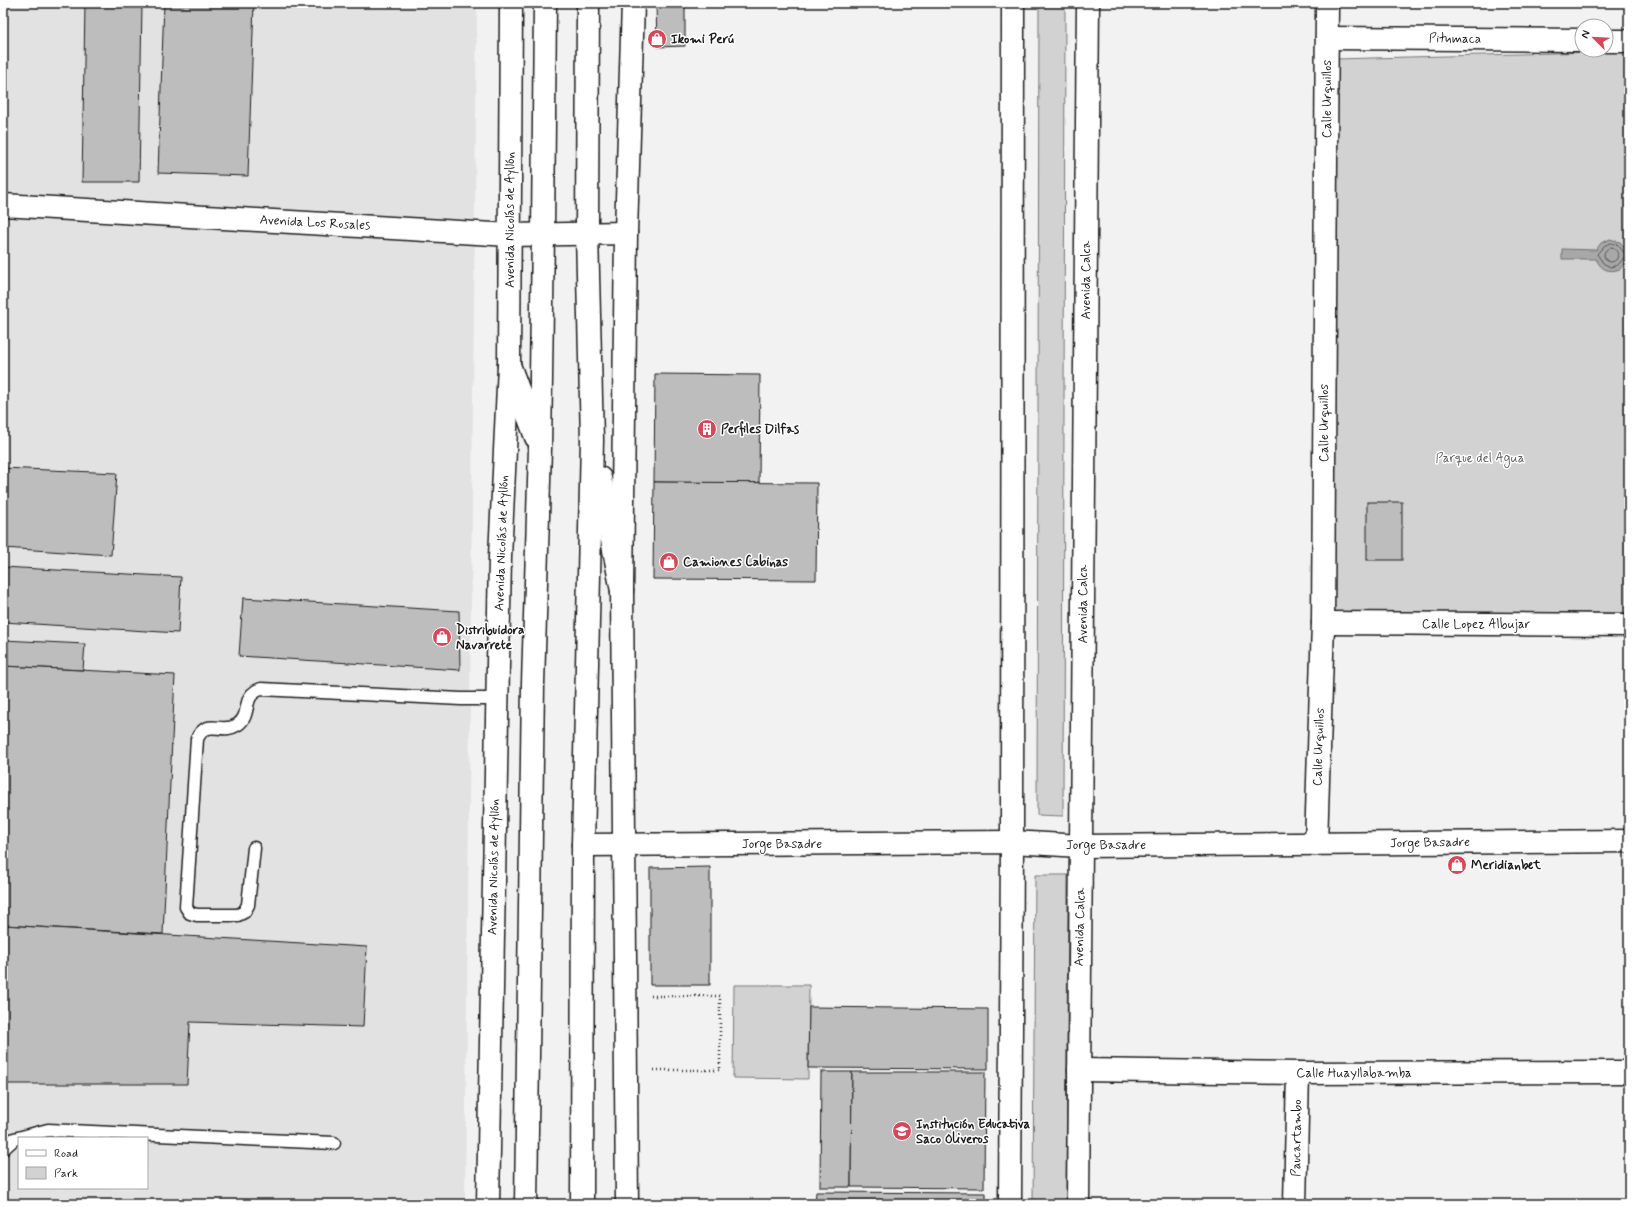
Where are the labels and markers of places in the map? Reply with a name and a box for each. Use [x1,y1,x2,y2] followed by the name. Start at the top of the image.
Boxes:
[646,28,668,50] shop icon: Ikomi Perú
[671,31,734,48] place label: Ikomi Perú
[696,418,718,440] building icon: Perfiles Dilfas
[721,421,799,438] place label: Perfiles Dilfas
[658,551,680,573] shop icon: Camiones Cabinas
[683,554,788,571] place label: Camiones Cabinas
[456,622,524,654] place label: Distribuidora Navarrete
[431,626,453,648] shop icon: Distribuidora Navarrete
[1446,854,1468,876] shop icon: Meridianbet
[1471,857,1541,874] place label: Meridianbet
[916,1116,1030,1148] place label: Institución Educativa Saco Oliveros
[891,1120,913,1142] school or university icon: Institución Educativa Saco Oliveros

